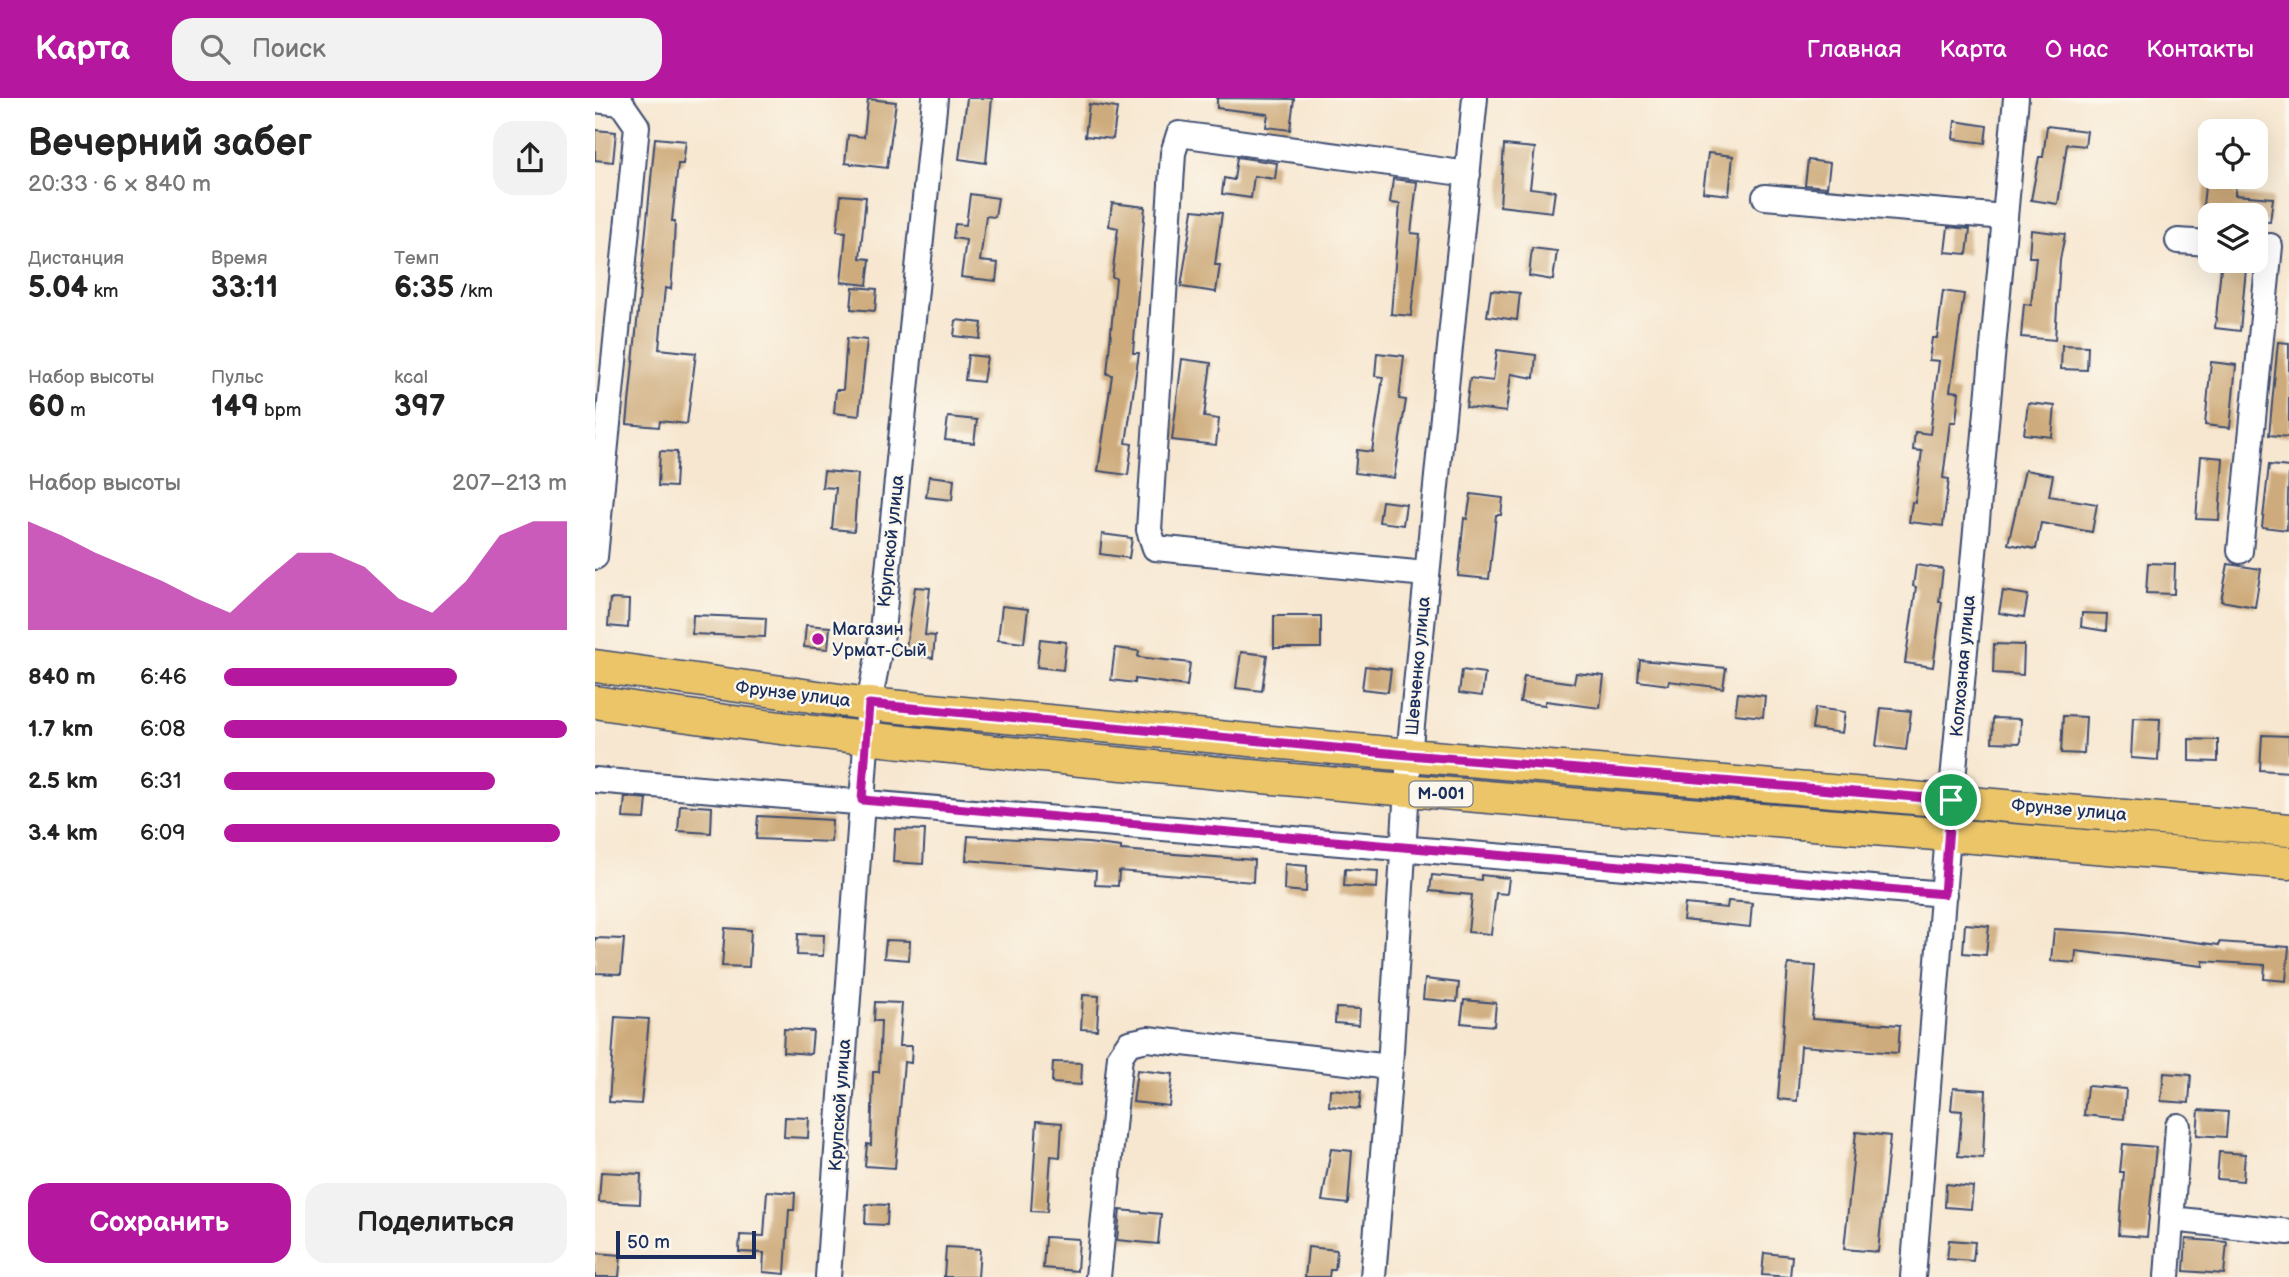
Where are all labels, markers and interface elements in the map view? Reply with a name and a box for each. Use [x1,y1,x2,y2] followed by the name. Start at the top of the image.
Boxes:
[172,18,662,81] search box
[35,29,130,69] text: Карта
[196,30,234,68] icon: search
[252,34,326,65] text: Поиск
[1807,35,1901,64] text: Главная
[1939,35,2007,64] text: Карта
[2045,35,2108,64] text: О нас
[2146,35,2254,64] text: Контакты
[2198,119,2268,273] map controls
[2198,119,2268,189] button: locate
[28,121,312,166] text: Вечерний забег
[493,121,567,195] button: share
[28,170,211,198] text: 20:33 · 6 × 840 m
[2198,203,2268,273] button: layers
[28,247,124,270] text: Дистанция
[211,247,267,270] text: Время
[394,247,439,270] text: Темп
[28,270,88,306] text: 5.04
[211,270,279,306] text: 33:11
[394,270,454,306] text: 6:35
[88,280,118,303] text: km
[454,280,493,303] text: /km
[28,366,154,389] text: Набор высоты
[211,366,264,389] text: Пульс
[394,366,428,389] text: kcal
[28,389,65,425] text: 60
[211,389,259,425] text: 149
[394,389,446,425] text: 397
[65,399,86,422] text: m
[259,399,301,422] text: bpm
[28,469,181,497] text: Набор высоты
[452,469,567,497] text: 207–213 m
[874,473,908,608] street label: Крупской улица
[1946,594,1980,738] street label: Колхозная улица
[1401,595,1435,737] street label: Шевченко улица
[832,619,927,661] place label: Магазин Урмат-Сый
[810,631,826,647] marker: Магазин Урмат-Сый
[28,663,96,691] text: 840 m
[140,663,187,691] text: 6:46
[734,677,852,712] street label: Фрунзе улица
[28,715,93,743] text: 1.7 km
[140,715,186,743] text: 6:08
[28,767,98,795] text: 2.5 km
[140,767,182,795] text: 6:31
[1921,770,1981,830] pin
[1932,781,1970,819] icon: arrive
[1409,782,1473,806] road number: M-001
[2010,794,2128,826] street label: Фрунзе улица
[28,819,98,847] text: 3.4 km
[140,819,186,847] text: 6:09
[825,1038,855,1172] street label: Крупской улица
[28,1183,291,1263] button: Сохранить
[305,1183,567,1263] button: Поделиться
[616,1228,756,1260] scale bar
[627,1231,670,1254] text: 50 m

